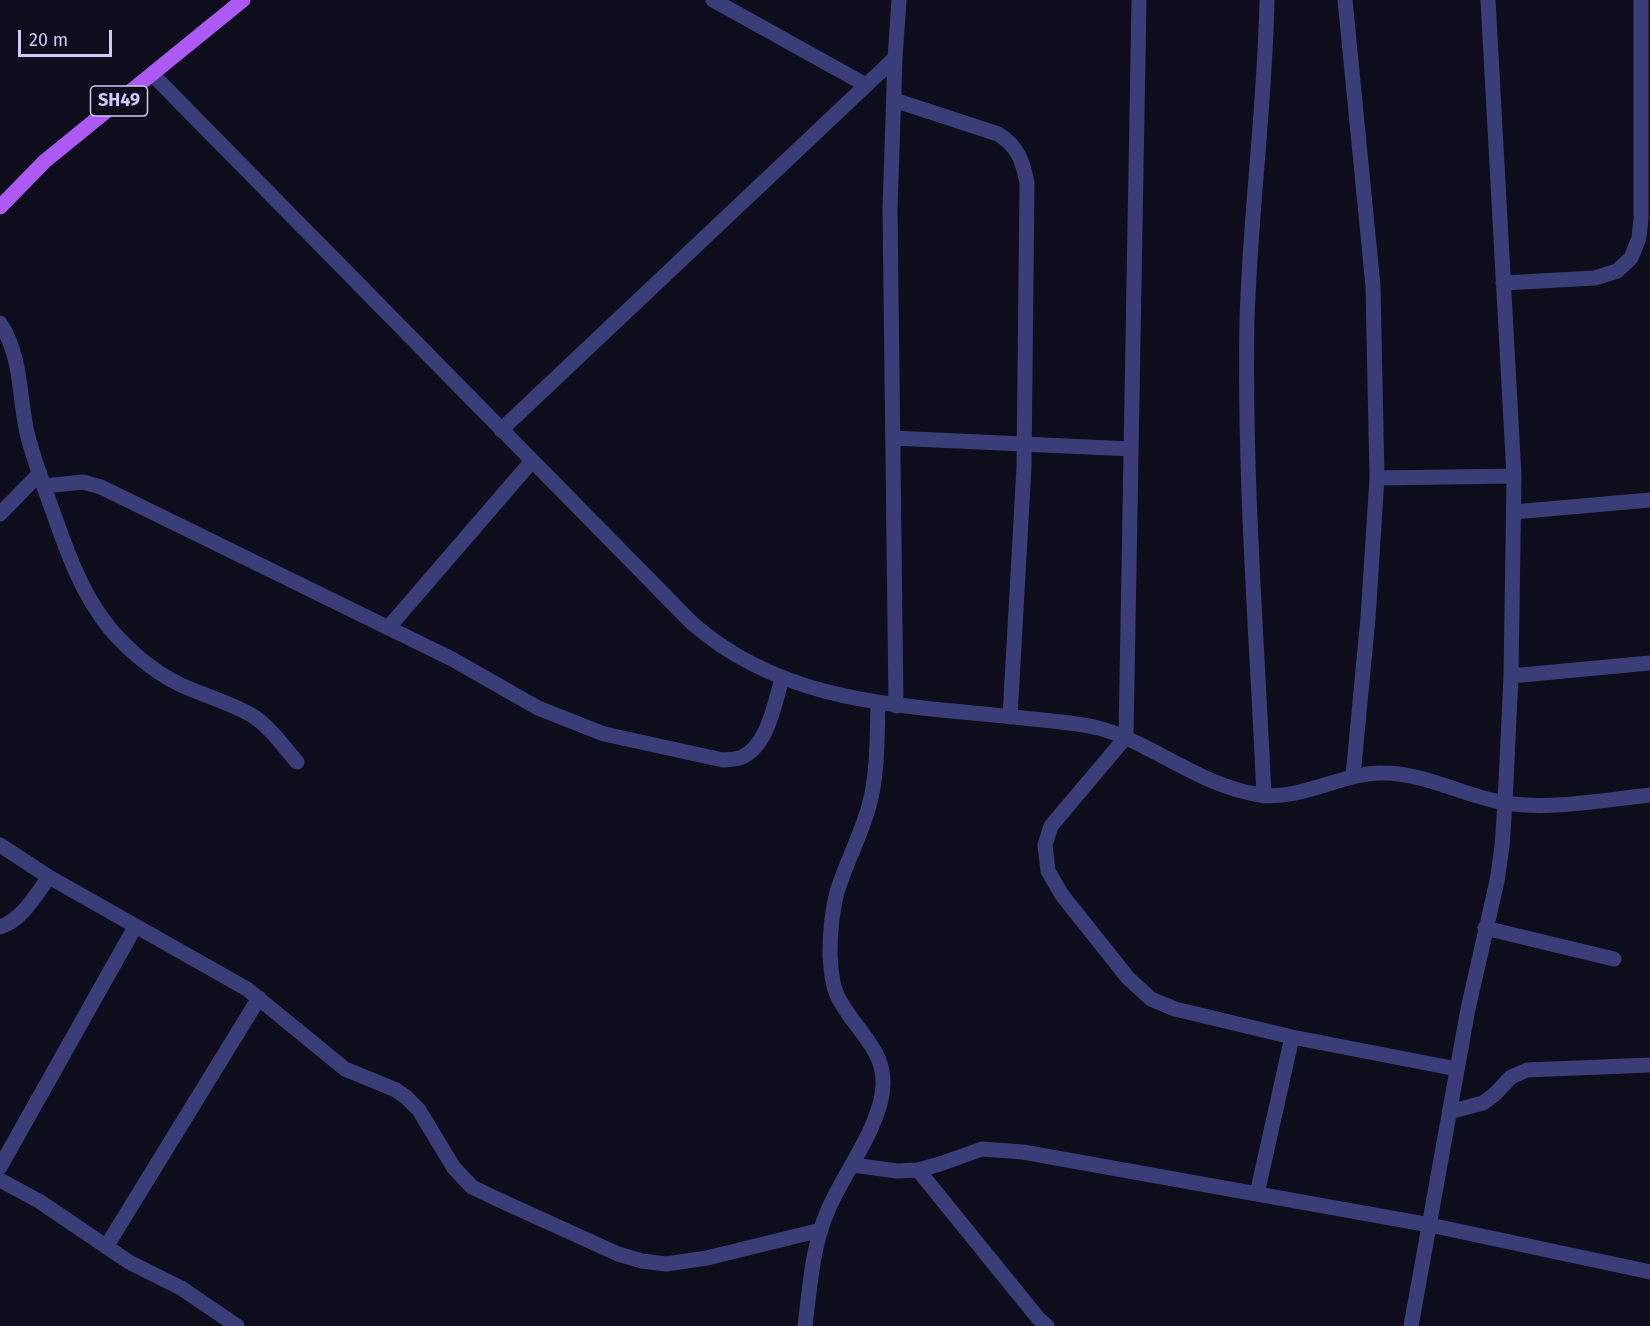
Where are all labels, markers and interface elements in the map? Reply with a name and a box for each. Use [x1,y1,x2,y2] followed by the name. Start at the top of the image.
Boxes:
[21,18,116,56] scale bar
[29,29,68,51] text: 20 m
[90,86,148,116] road number: SH49

